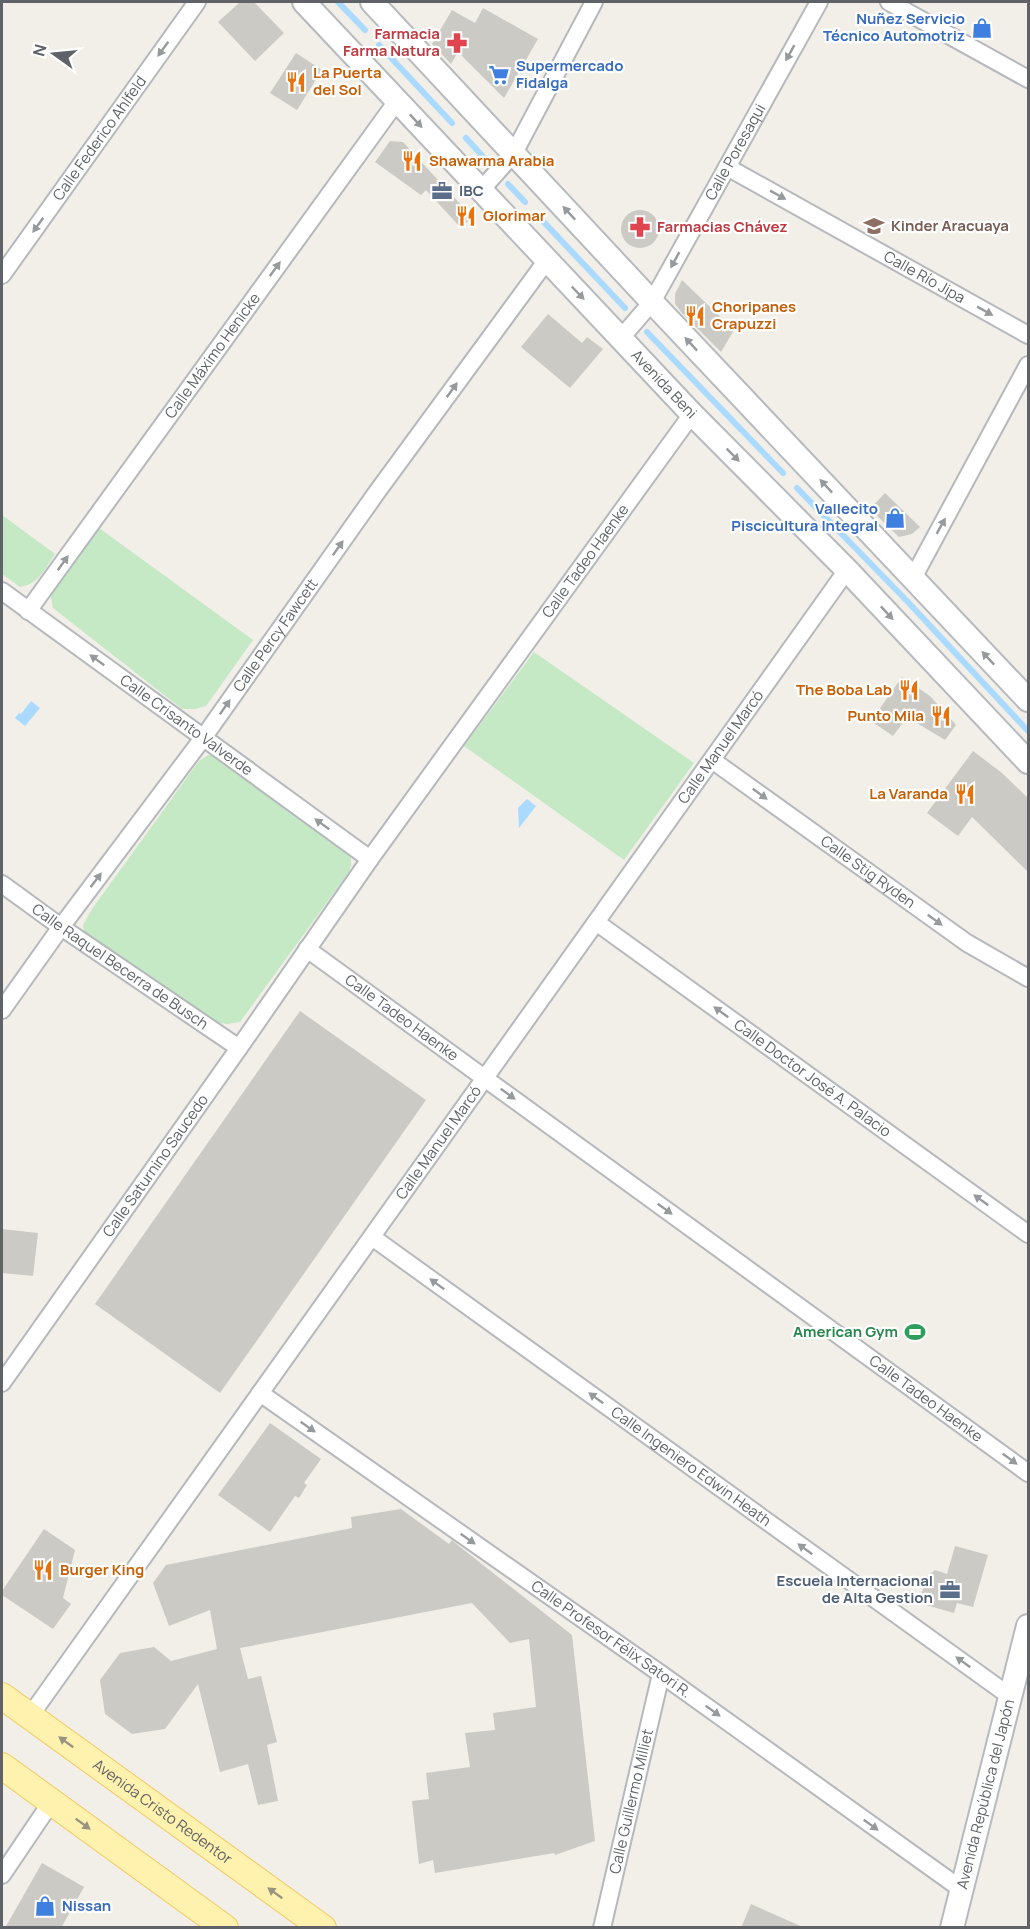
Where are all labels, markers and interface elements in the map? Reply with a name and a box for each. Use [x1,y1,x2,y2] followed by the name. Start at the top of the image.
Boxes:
[823,8,965,46] place label: Nuñez Servicio Técnico Automotriz
[970,16,994,40] shop icon: Nuñez Servicio Técnico Automotriz
[343,23,440,61] place label: Farmacia Farma Natura
[24,24,84,84] north arrow
[445,31,469,55] pharmacy icon: Farmacia Farma Natura
[157,41,169,57] one-way arrow
[27,42,52,59] text: N
[786,44,796,61] one-way arrow
[516,55,623,93] place label: Supermercado Fidalga
[313,62,382,100] place label: La Puerta del Sol
[487,63,511,87] supermarket icon: Supermercado Fidalga
[284,70,308,94] restaurant icon: La Puerta del Sol
[47,71,151,205] street label: Calle Federico Ahlfeld
[700,100,770,204] street label: Calle Poresaqui
[408,114,422,128] one-way arrow
[400,149,424,173] restaurant icon: Shawarma Arabia
[429,150,555,171] place label: Shawarma Arabia
[430,179,454,203] office icon: IBC
[459,180,484,201] place label: IBC
[770,190,787,200] one-way arrow
[454,204,478,228] restaurant icon: Glorimar
[483,205,546,226] place label: Glorimar
[563,206,576,221] one-way arrow
[862,214,886,238] school or university icon: Kinder Aracuaya
[628,215,652,239] pharmacy icon: Farmacias Chávez
[891,215,1009,236] place label: Kinder Aracuaya
[657,216,788,237] place label: Farmacias Chávez
[32,217,44,232] one-way arrow
[880,245,969,308] street label: Calle Río Jipa
[670,252,680,269] one-way arrow
[269,262,281,277] one-way arrow
[571,286,585,301] one-way arrow
[160,288,265,423] street label: Calle Máximo Henicke
[712,296,796,334] place label: Choripanes Crapuzzi
[683,304,707,328] restaurant icon: Choripanes Crapuzzi
[977,306,994,316] one-way arrow
[685,337,699,351] one-way arrow
[627,345,702,423] street label: Avenida Beni
[446,382,458,398] one-way arrow
[726,448,740,462] one-way arrow
[819,479,833,493] one-way arrow
[731,498,878,536] place label: Vallecito Piscicultura Integral
[537,499,634,622] street label: Calle Tadeo Haenke
[883,506,907,530] shop icon: Vallecito Piscicultura Integral
[936,517,946,534] one-way arrow
[332,540,344,556] one-way arrow
[56,556,68,571] one-way arrow
[228,574,323,696] street label: Calle Percy Fawcett
[880,605,893,620] one-way arrow
[982,651,996,665] one-way arrow
[89,655,104,667] one-way arrow
[116,669,257,780] street label: Calle Crisanto Valverde
[897,678,921,702] restaurant icon: The Boba Lab
[796,679,892,700] place label: The Boba Lab
[673,686,768,808] street label: Calle Manuel Marcó
[219,699,230,715] one-way arrow
[929,704,953,728] restaurant icon: Punto Mila
[847,705,924,726] place label: Punto Mila
[953,782,977,806] restaurant icon: La Varanda
[869,783,948,804] place label: La Varanda
[751,788,767,800] one-way arrow
[315,819,330,831] one-way arrow
[817,830,920,913] street label: Calle Stig Ryden
[90,873,102,889] one-way arrow
[28,898,213,1034] street label: Calle Raquel Becerra de Busch
[926,914,942,926] one-way arrow
[341,969,463,1066] street label: Calle Tadeo Haenke
[713,1006,729,1018] one-way arrow
[730,1014,896,1142] street label: Calle Doctor José A. Palacio
[390,1081,486,1204] street label: Calle Manuel Marcó
[499,1088,515,1100] one-way arrow
[98,1090,213,1241] street label: Calle Saturnino Saucedo
[974,1194,990,1206] one-way arrow
[657,1203,673,1215] one-way arrow
[430,1278,446,1290] one-way arrow
[903,1320,927,1344] sports icon: American Gym
[793,1321,898,1342] place label: American Gym
[865,1350,987,1447] street label: Calle Tadeo Haenke
[588,1392,604,1404] one-way arrow
[607,1401,776,1531] street label: Calle Ingeniero Edwin Heath
[301,1420,316,1432] one-way arrow
[1001,1453,1017,1465] one-way arrow
[460,1532,476,1544] one-way arrow
[798,1543,813,1555] one-way arrow
[31,1558,55,1582] restaurant icon: Burger King
[60,1559,144,1580] place label: Burger King
[776,1570,933,1608] place label: Escuela Internacional de Alta Gestion
[527,1575,696,1703] street label: Calle Profesor Félix Satori R.
[938,1578,962,1602] office icon: Escuela Internacional de Alta Gestion
[956,1656,972,1668] one-way arrow
[951,1697,1019,1891] street label: Avenida República del Japón
[706,1705,721,1717] one-way arrow
[604,1727,658,1876] street label: Calle Guillermo Milliet
[59,1736,75,1748] one-way arrow
[89,1754,237,1869] street label: Avenida Cristo Redentor
[76,1818,91,1830] one-way arrow
[863,1819,879,1831] one-way arrow
[268,1887,284,1899] one-way arrow
[33,1894,57,1918] shop icon: Nissan
[62,1895,111,1916] place label: Nissan

